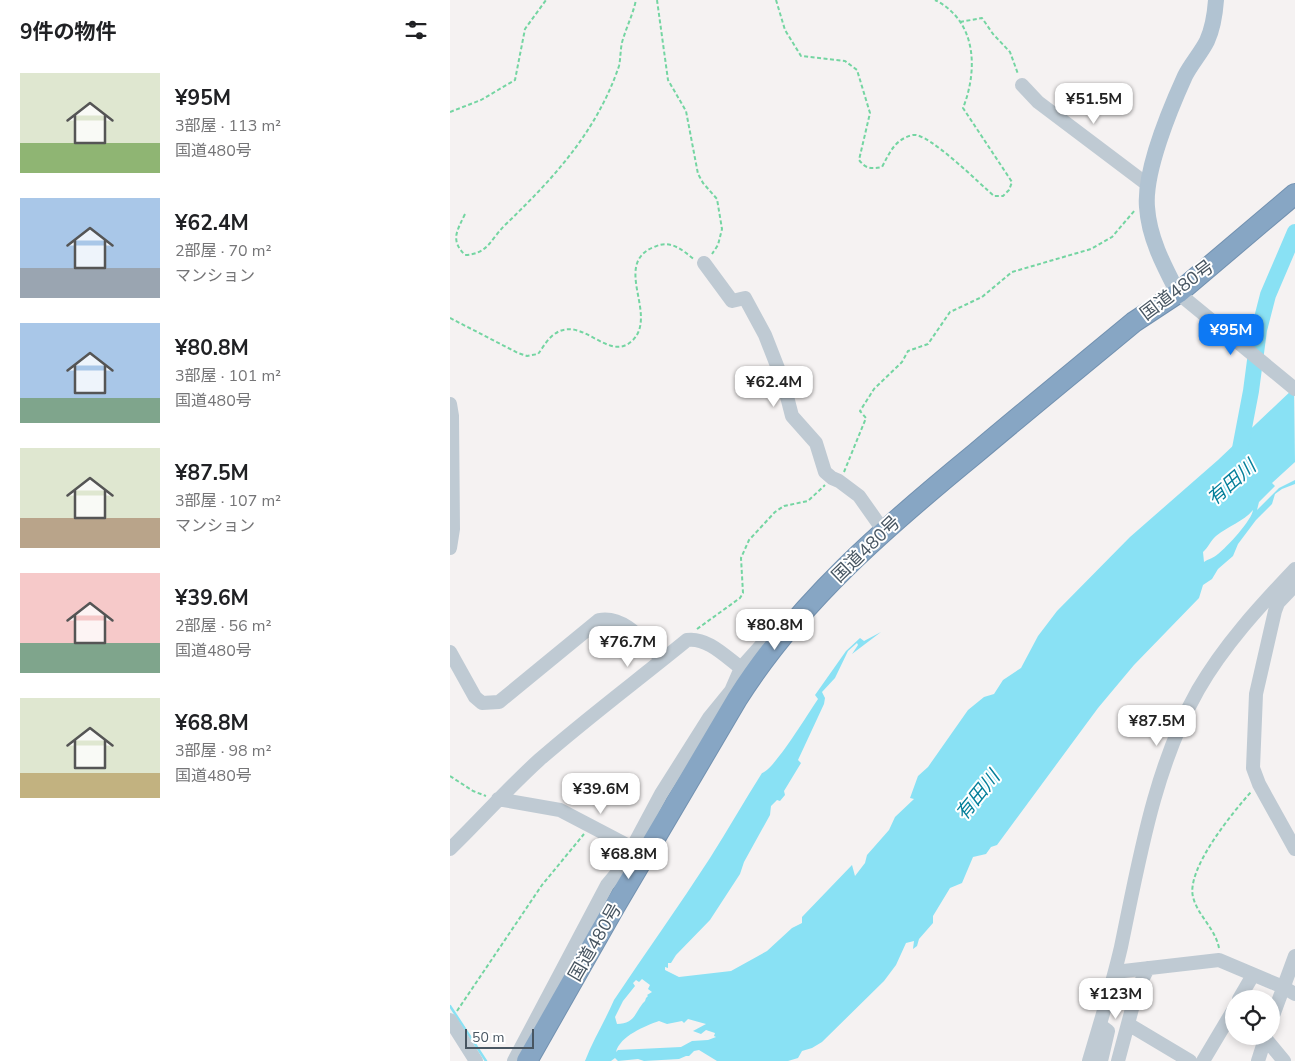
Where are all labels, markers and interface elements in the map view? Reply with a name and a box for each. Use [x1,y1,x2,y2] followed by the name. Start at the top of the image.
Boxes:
[402,16,430,44] icon: filters
[20,18,117,46] text: 9件の物件
[1053,82,1135,125] pin: ¥51.5M
[175,84,231,112] text: ¥95M
[1066,88,1122,110] text: ¥51.5M
[60,93,120,153] icon: home
[175,115,281,137] text: 3部屋 · 113 m²
[175,140,252,162] text: 国道480号
[175,209,249,237] text: ¥62.4M
[60,218,120,278] icon: home
[175,240,272,262] text: 2部屋 · 70 m²
[1135,254,1219,326] street label: 国道480号
[175,265,255,287] text: マンション
[1201,314,1261,356] pin: ¥95M
[1210,319,1252,341] text: ¥95M
[175,334,249,362] text: ¥80.8M
[60,343,120,403] icon: home
[175,365,281,387] text: 3部屋 · 101 m²
[733,366,815,408] pin: ¥62.4M
[746,371,802,393] text: ¥62.4M
[175,390,252,412] text: 国道480号
[1202,453,1263,511] water label: 有田川
[175,459,249,487] text: ¥87.5M
[60,468,120,528] icon: home
[175,490,281,512] text: 3部屋 · 107 m²
[827,510,905,588] street label: 国道480号
[175,515,255,537] text: マンション
[175,584,249,612] text: ¥39.6M
[60,593,120,653] icon: home
[734,608,816,651] pin: ¥80.8M
[747,614,803,636] text: ¥80.8M
[175,615,272,637] text: 2部屋 · 56 m²
[587,626,669,668] pin: ¥76.7M
[600,631,656,653] text: ¥76.7M
[175,640,252,662] text: 国道480号
[1116,704,1198,747] pin: ¥87.5M
[175,709,249,737] text: ¥68.8M
[1129,710,1185,732] text: ¥87.5M
[60,718,120,778] icon: home
[175,740,272,762] text: 3部屋 · 98 m²
[950,764,1007,826] water label: 有田川
[175,765,252,787] text: 国道480号
[560,772,642,815] pin: ¥39.6M
[573,778,629,800] text: ¥39.6M
[588,838,670,880] pin: ¥68.8M
[601,843,657,865] text: ¥68.8M
[563,899,627,985] street label: 国道480号
[1081,978,1151,1020] pin: ¥123M
[1090,983,1142,1005] text: ¥123M
[1225,990,1280,1045] map controls
[1225,990,1280,1045] button: locate
[465,1026,534,1049] scale bar
[472,1028,504,1047] text: 50 m

